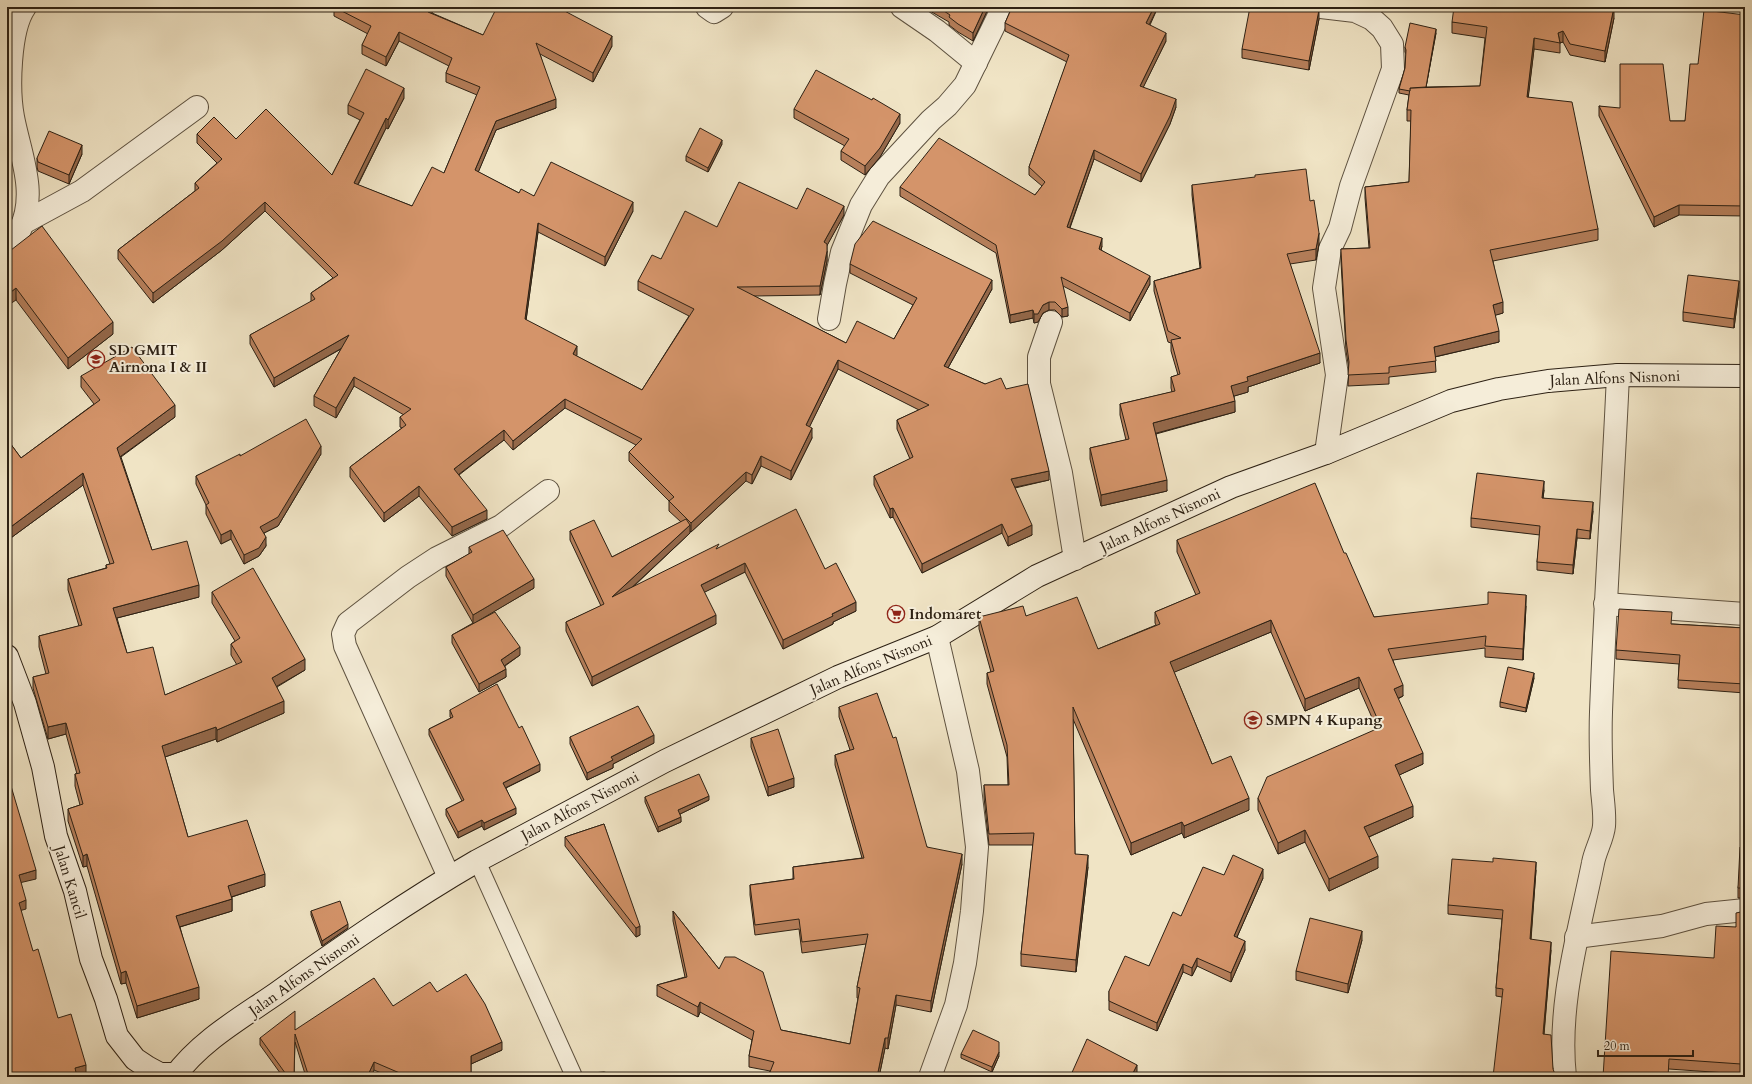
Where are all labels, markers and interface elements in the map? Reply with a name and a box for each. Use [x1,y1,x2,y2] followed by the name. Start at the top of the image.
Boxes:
[109,340,207,377] place label: SD GMIT Airnona I & II
[86,349,106,369] school or university icon: SD GMIT Airnona I & II
[1547,366,1681,390] street label: Jalan Alfons Nisnoni
[1095,483,1223,557] street label: Jalan Alfons Nisnoni
[886,604,906,624] supermarket icon: Indomaret
[909,604,982,624] place label: Indomaret
[805,630,935,700] street label: Jalan Alfons Nisnoni
[1243,710,1263,730] school or university icon: SMPN 4 Kupang
[1266,710,1382,730] place label: SMPN 4 Kupang
[516,767,642,846] street label: Jalan Alfons Nisnoni
[49,841,91,921] street label: Jalan Kancil
[243,929,363,1022] street label: Jalan Alfons Nisnoni
[1598,1032,1693,1058] scale bar
[1604,1038,1631,1054] text: 20 m

